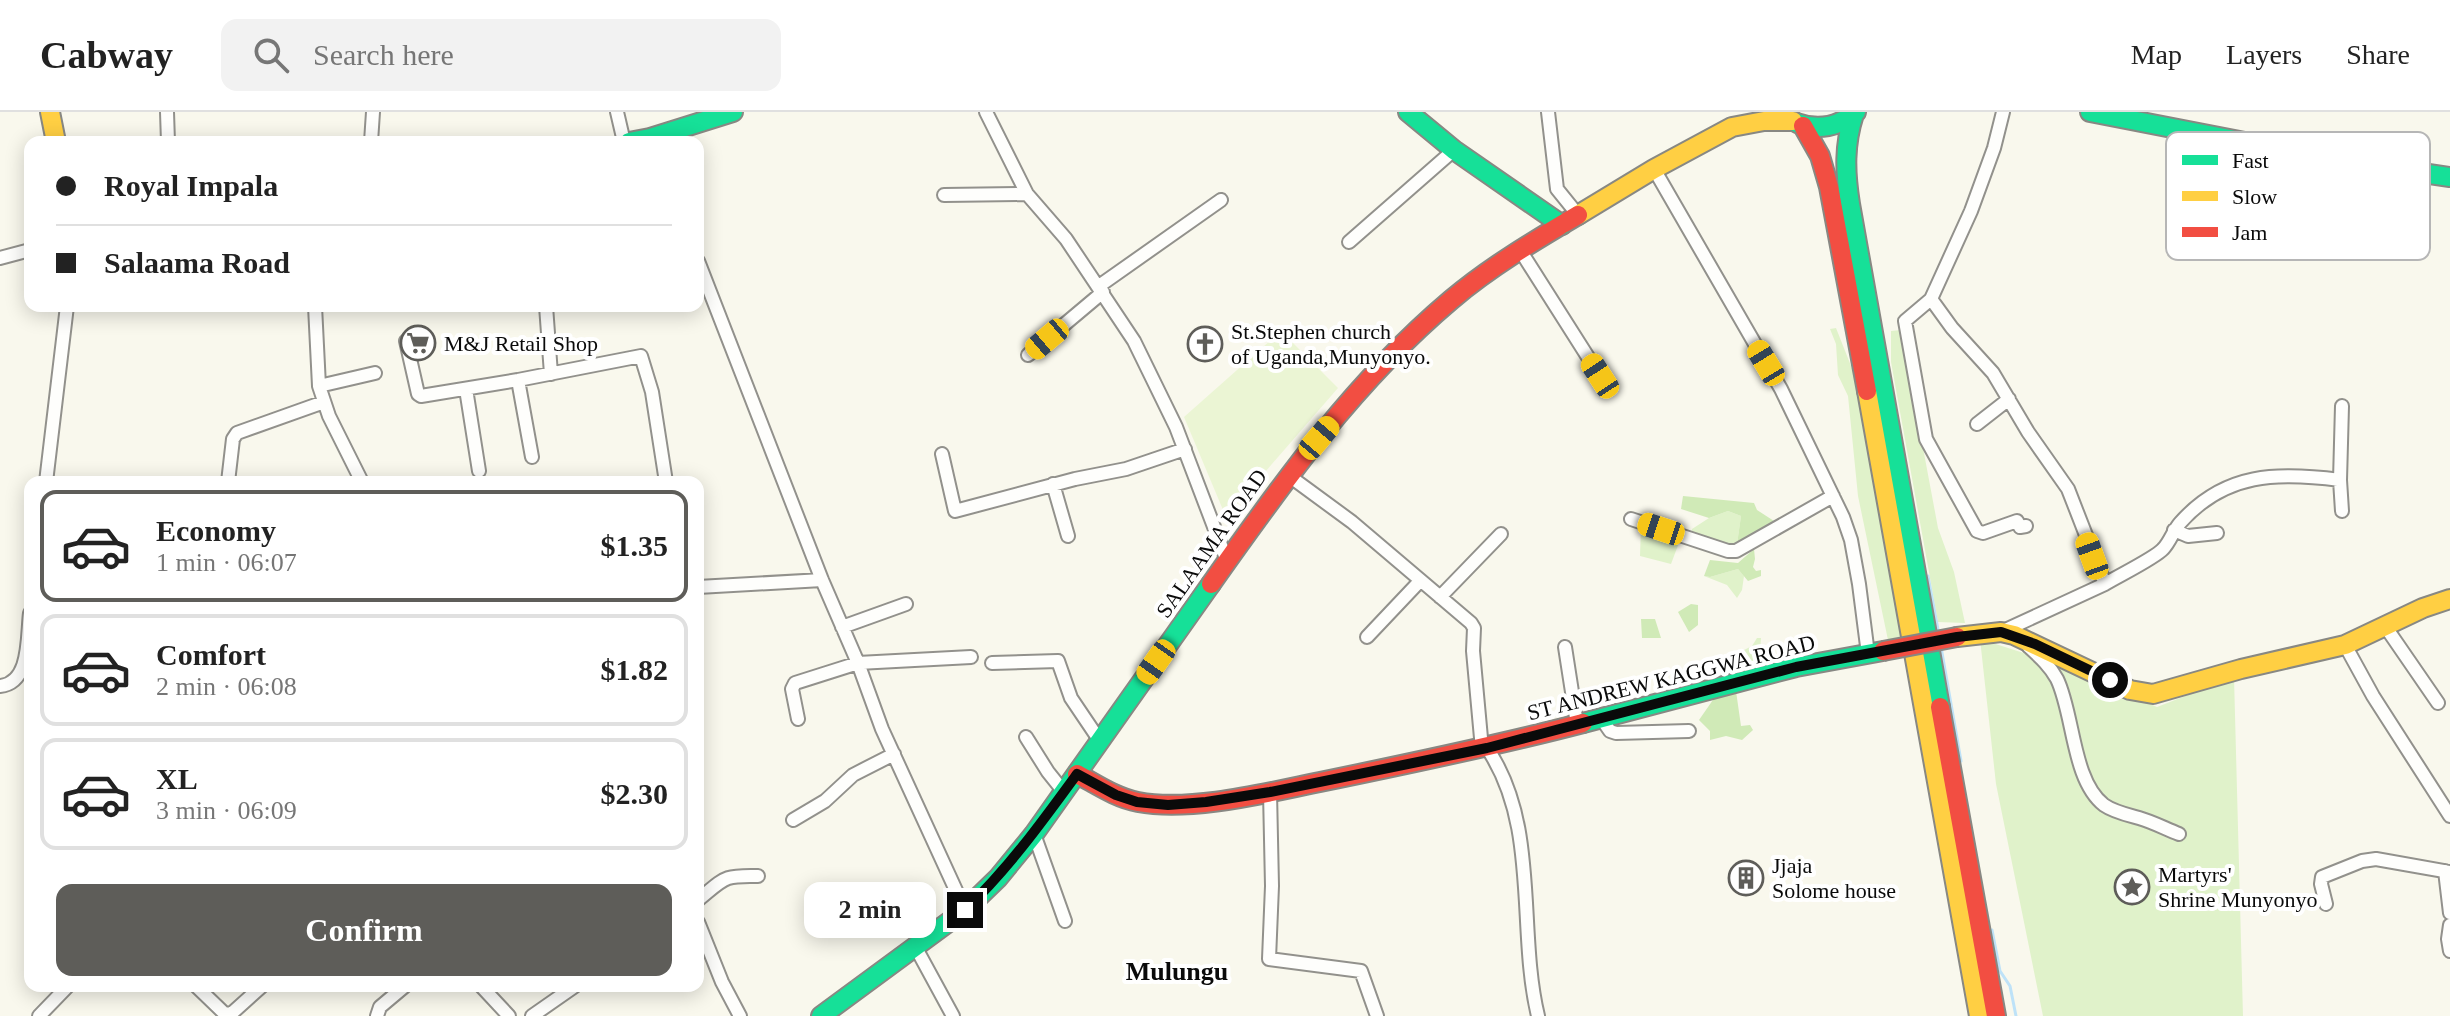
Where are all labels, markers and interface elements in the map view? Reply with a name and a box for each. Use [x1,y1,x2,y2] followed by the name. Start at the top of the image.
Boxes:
[221,19,781,91] search box
[249,33,293,77] icon: search
[40,34,173,76] text: Cabway
[313,38,454,71] text: Search here
[2131,39,2182,70] text: Map
[2226,39,2302,70] text: Layers
[2346,39,2410,70] text: Share
[2166,132,2430,260] legend
[2232,148,2269,173] text: Fast
[104,169,278,202] text: Royal Impala
[2232,184,2277,209] text: Slow
[2232,220,2267,245] text: Jam
[104,246,290,279] text: Salaama Road
[1021,314,1073,364] car
[1231,319,1431,369] place label: St.Stephen church of Uganda,Munyonyo.
[399,324,437,362] supermarket icon: M&J Retail Shop
[1186,325,1224,363] church icon: St.Stephen church of Uganda,Munyonyo.
[444,331,598,356] place label: M&J Retail Shop
[1743,336,1789,390] car
[1577,349,1623,403] car
[1294,412,1344,464] car
[1151,464,1272,622] street label: SALAAMA ROAD
[60,510,132,582] icon: car
[1634,510,1688,548] car
[156,514,276,547] text: Economy
[601,529,668,562] text: $1.35
[2073,529,2111,583] car
[156,548,297,577] text: 1 min · 06:07
[1525,630,1818,725] street label: ST ANDREW KAGGWA ROAD
[60,634,132,706] icon: car
[1132,635,1180,689] car
[156,638,266,671] text: Comfort
[601,653,668,686] text: $1.82
[2092,662,2128,698] route start
[156,672,297,701] text: 2 min · 06:08
[60,758,132,830] icon: car
[156,762,198,795] text: XL
[601,777,668,810] text: $2.30
[156,796,297,825] text: 3 min · 06:09
[1772,853,1896,903] place label: Jjaja Solome house
[1727,859,1765,897] building icon: Jjaja Solome house
[2158,862,2318,912] place label: Martyrs' Shrine Munyonyo
[2113,868,2151,906] place icon: Martyrs' Shrine Munyonyo
[805,882,937,938] callout: 2 min
[56,884,672,976] button: Confirm
[947,892,983,928] route end
[839,895,901,924] text: 2 min
[1126,957,1228,986] district label: Mulungu

